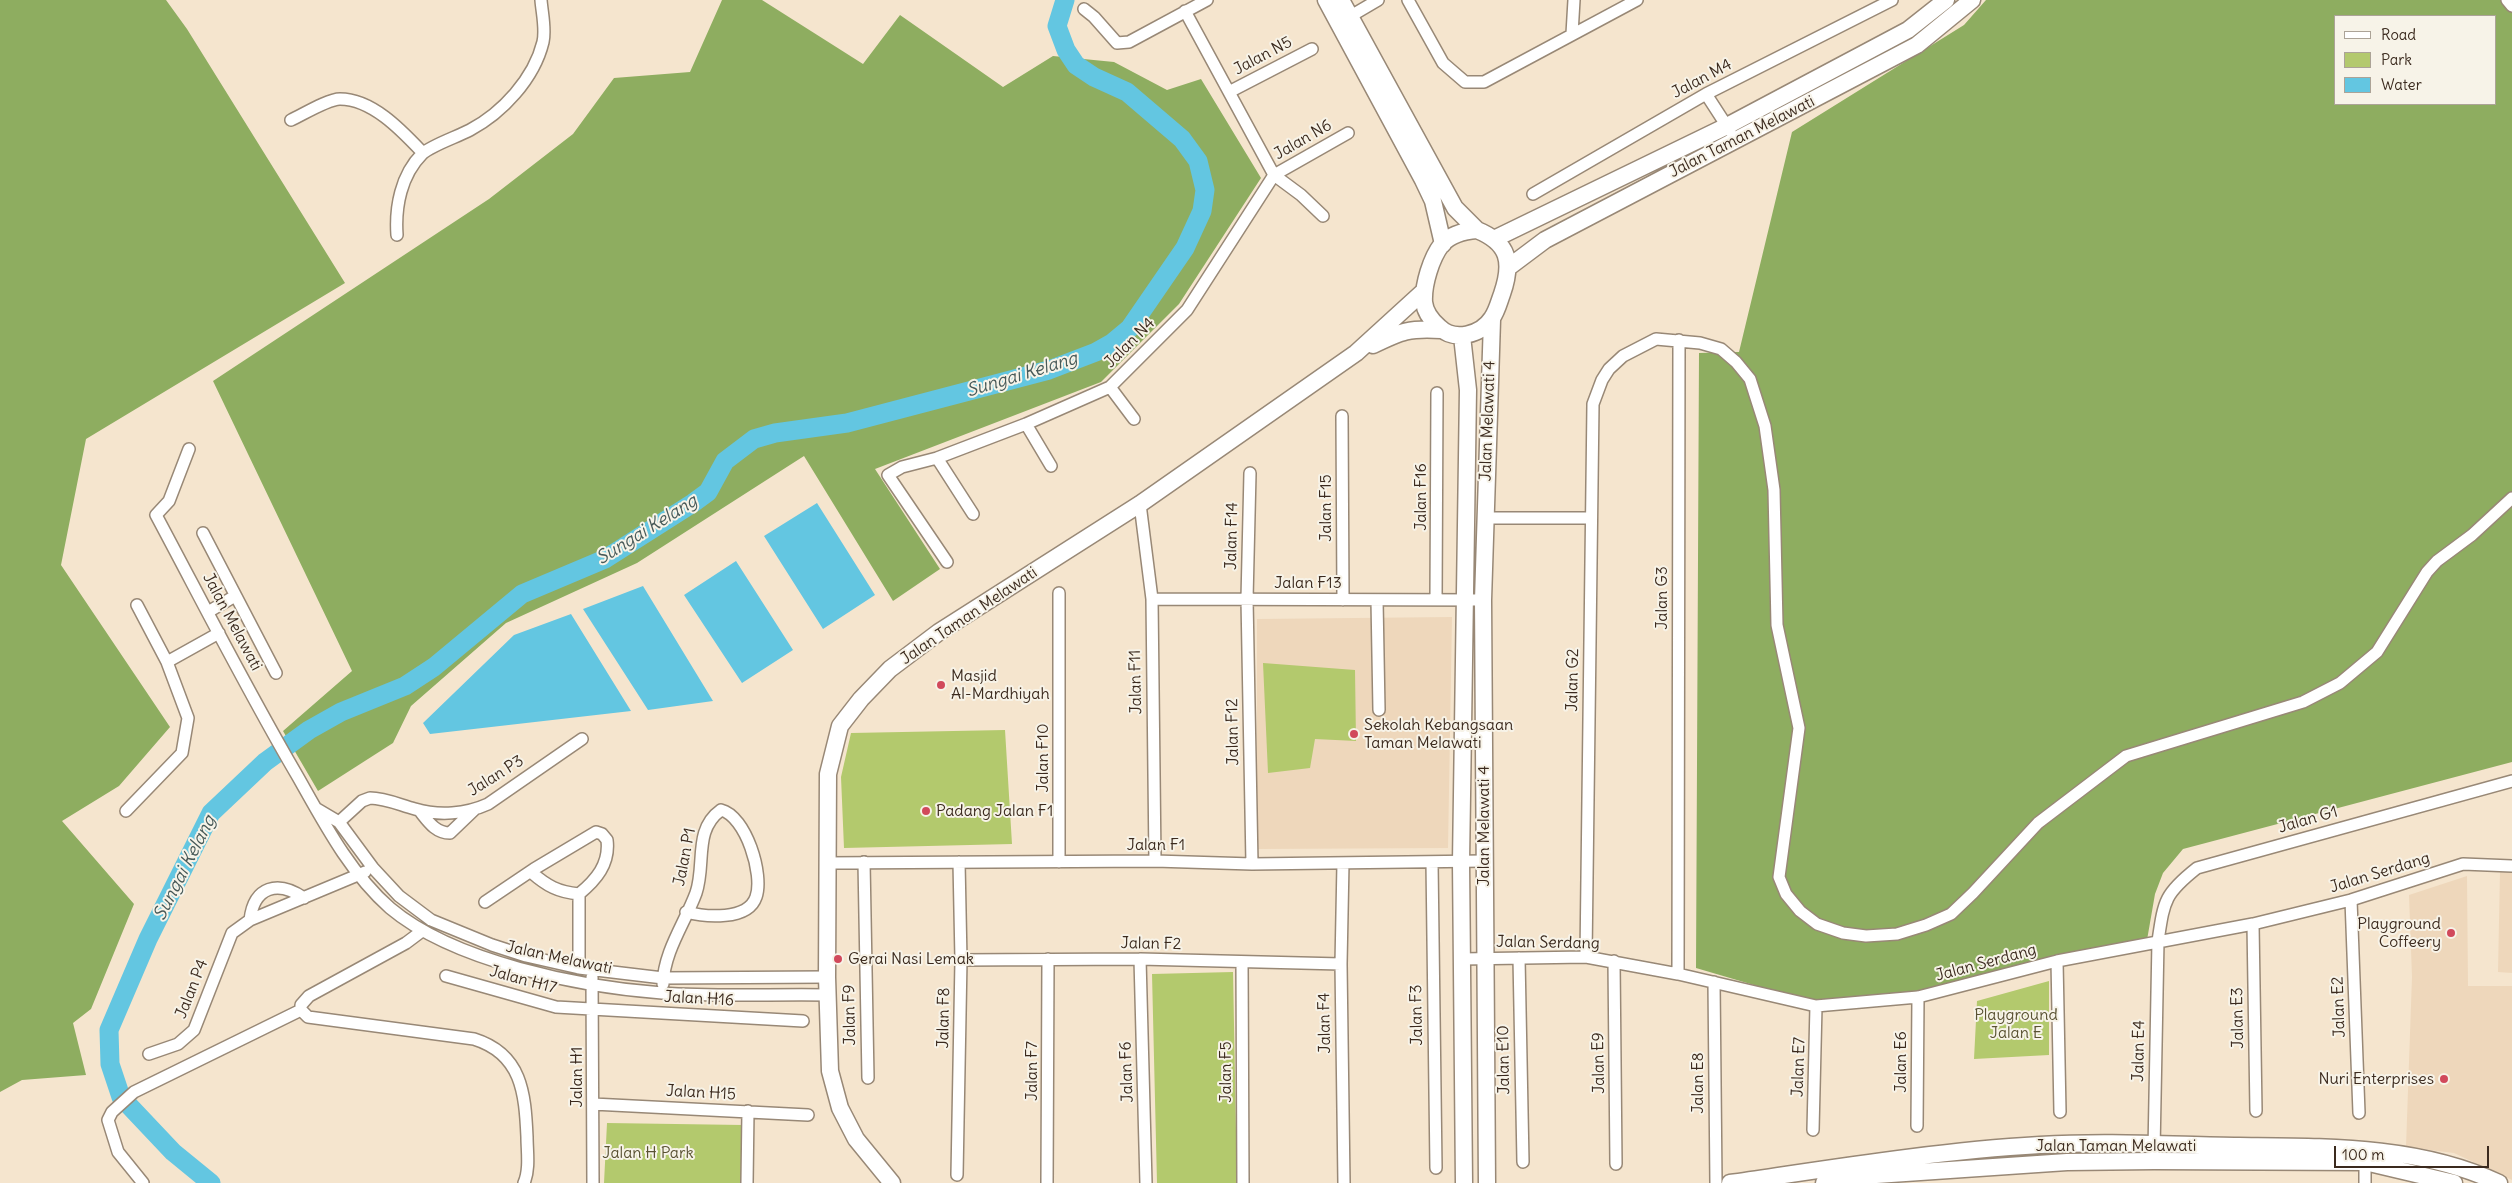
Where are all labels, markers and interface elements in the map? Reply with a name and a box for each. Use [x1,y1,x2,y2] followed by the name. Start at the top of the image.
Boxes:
[2334,15,2497,105] legend
[2381,25,2416,44] text: Road
[1231,33,1295,79] street label: Jalan N5
[2381,50,2412,69] text: Park
[1669,55,1735,103] street label: Jalan M4
[2381,75,2422,94] text: Water
[1666,92,1818,182] street label: Jalan Taman Melawati
[1271,116,1335,164] street label: Jalan N6
[1101,314,1159,372] street label: Jalan N4
[964,348,1080,402] water label: Sungai Kelang
[1476,360,1500,482] street label: Jalan Melawati 4
[1411,463,1431,531] street label: Jalan F16
[1316,474,1336,542] street label: Jalan F15
[593,490,701,570] water label: Sungai Kelang
[1222,502,1242,570] street label: Jalan F14
[897,563,1041,669] street label: Jalan Taman Melawati
[1652,566,1672,630] street label: Jalan G3
[198,570,266,674] street label: Jalan Melawati
[1274,573,1342,593] street label: Jalan F13
[1563,648,1583,712] street label: Jalan G2
[1126,649,1146,715] street label: Jalan F11
[951,666,1050,704] place label: Masjid Al-Mardhiyah
[935,679,947,691] marker: Masjid Al-Mardhiyah
[1223,698,1243,766] street label: Jalan F12
[1364,715,1513,753] place label: Sekolah Kebangsaan Taman Melawati
[1033,724,1053,792] street label: Jalan F10
[1348,728,1360,740] marker: Sekolah Kebangsaan Taman Melawati
[465,752,527,800] street label: Jalan P3
[1474,766,1494,886] street label: Jalan Melawati 4
[936,801,1053,821] place label: Padang Jalan F1
[2276,802,2340,838] street label: Jalan G1
[920,805,932,817] marker: Padang Jalan F1
[149,812,221,924] water label: Sungai Kelang
[670,826,700,888] street label: Jalan P1
[1127,835,1185,855] street label: Jalan F1
[2328,849,2432,897] street label: Jalan Serdang
[2357,914,2441,952] place label: Playground Coffeery
[2445,927,2457,939] marker: Playground Coffeery
[1496,932,1600,954] street label: Jalan Serdang
[1121,934,1181,954] street label: Jalan F2
[504,937,614,979] street label: Jalan Melawati
[1933,940,2039,986] street label: Jalan Serdang
[848,949,974,969] place label: Gerai Nasi Lemak
[832,953,844,965] marker: Gerai Nasi Lemak
[172,957,212,1021] street label: Jalan P4
[487,962,559,998] street label: Jalan H17
[2328,976,2350,1038] street label: Jalan E2
[840,984,860,1046] street label: Jalan F9
[1407,984,1427,1046] street label: Jalan F3
[934,987,954,1049] street label: Jalan F8
[2228,987,2248,1049] street label: Jalan E3
[663,988,735,1010] street label: Jalan H16
[1315,992,1335,1054] street label: Jalan F4
[1974,1005,2058,1043] park label: Playground Jalan E
[2129,1020,2149,1082] street label: Jalan E4
[1494,1025,1514,1095] street label: Jalan E10
[1891,1031,1911,1093] street label: Jalan E6
[1589,1032,1609,1094] street label: Jalan E9
[1788,1037,1810,1097] street label: Jalan E7
[1022,1041,1042,1101] street label: Jalan F7
[1116,1041,1138,1103] street label: Jalan F6
[1216,1041,1236,1103] street label: Jalan F5
[567,1047,587,1107] street label: Jalan H1
[1688,1052,1708,1114] street label: Jalan E8
[2319,1069,2434,1089] place label: Nuri Enterprises
[2438,1073,2450,1085] marker: Nuri Enterprises
[666,1082,736,1104] street label: Jalan H15
[2036,1136,2196,1156] street label: Jalan Taman Melawati
[2337,1136,2492,1168] scale bar
[602,1143,694,1163] park label: Jalan H Park
[2342,1145,2384,1164] text: 100 m

